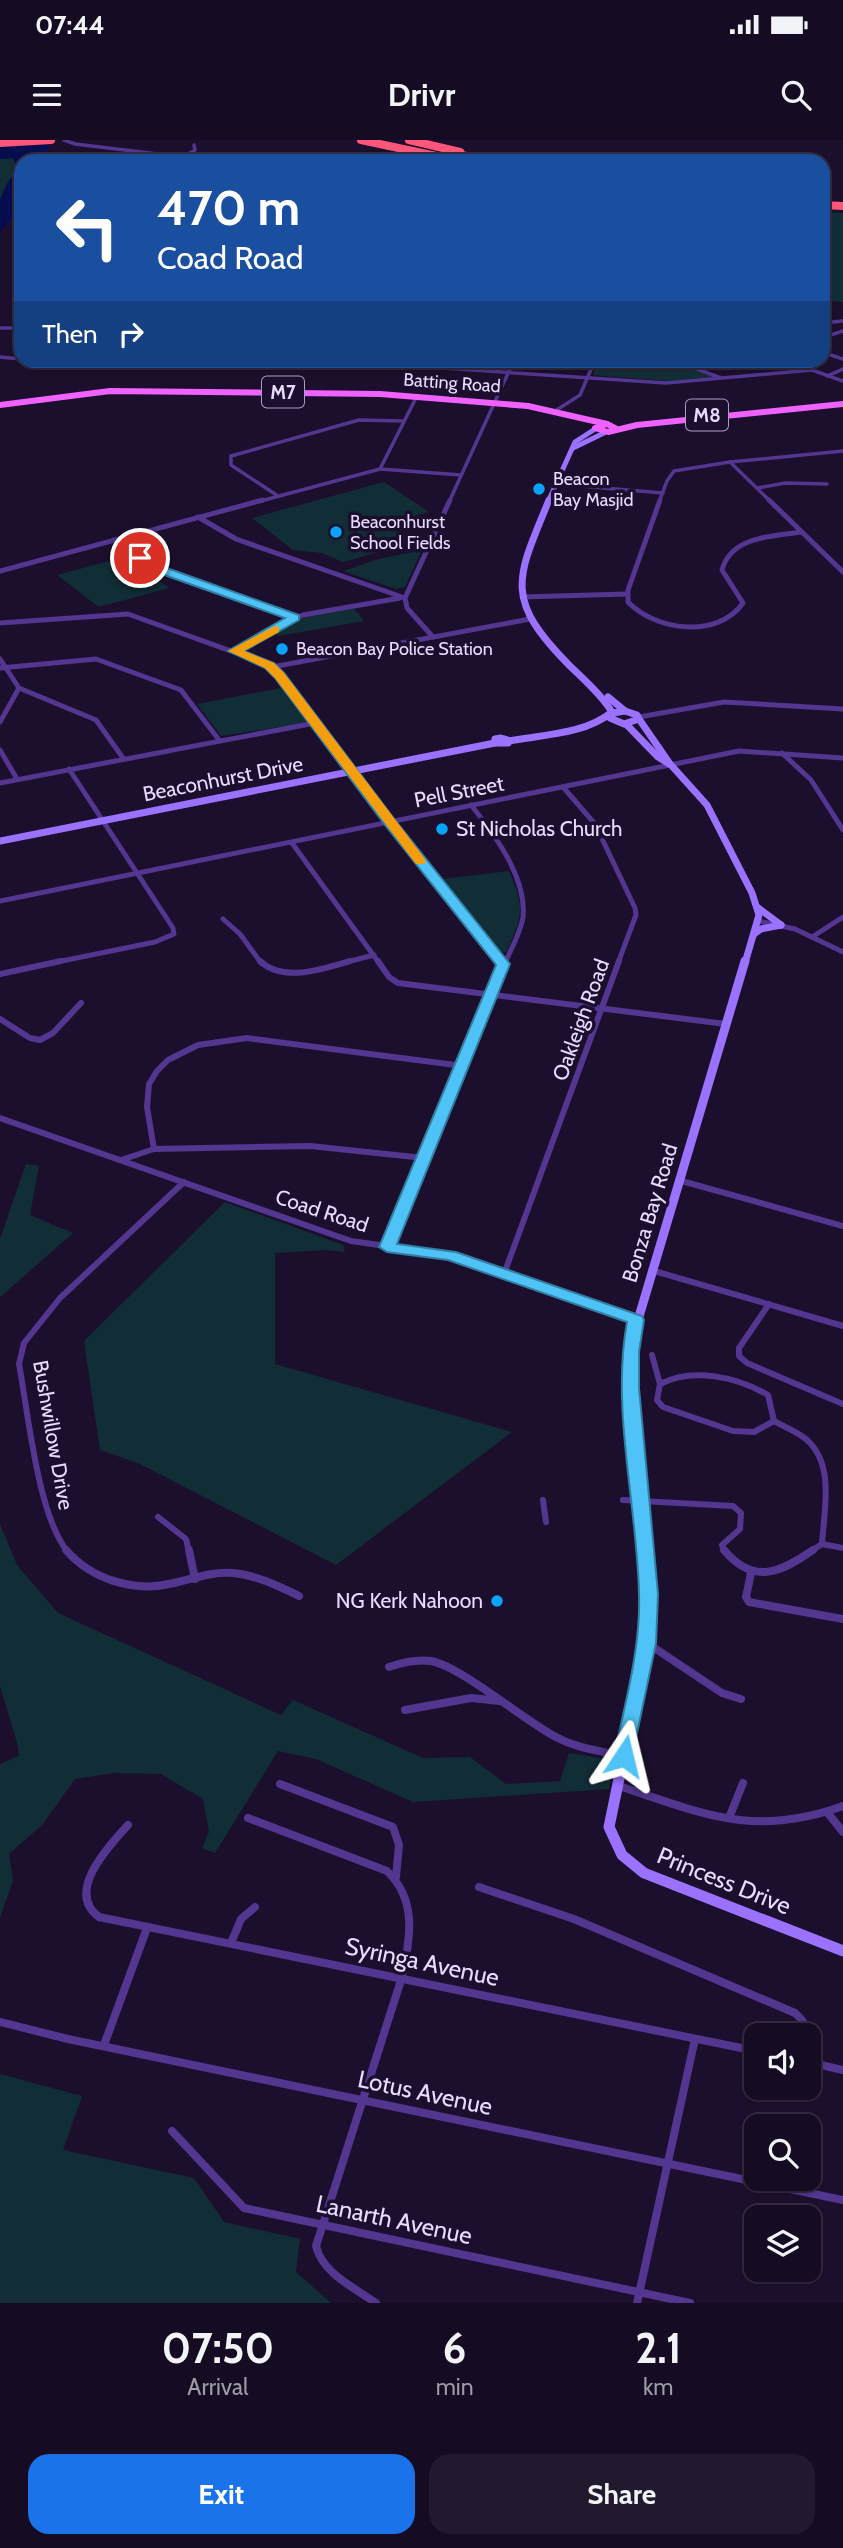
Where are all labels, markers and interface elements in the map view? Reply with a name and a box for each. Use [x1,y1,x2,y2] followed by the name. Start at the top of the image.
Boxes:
[35,9,105,41] text: 07:44
[388,75,455,114] text: Drivr
[28,76,66,114] icon: menu
[777,76,815,114] icon: search
[157,178,300,237] text: 470 m
[42,182,133,273] icon: left
[157,238,304,277] text: Coad Road
[112,315,150,353] icon: right
[42,318,98,350] text: Then
[403,369,501,397] street label: Batting Road
[262,376,304,408] road number: M7
[686,400,728,430] road number: M8
[553,468,633,511] place label: Beacon Bay Masjid
[531,481,547,497] marker: Beacon Bay Masjid
[350,511,450,554] place label: Beaconhurst School Fields
[328,524,344,540] marker: Beaconhurst School Fields
[110,528,170,588] pin
[121,539,159,577] icon: arrive
[296,638,493,660] place label: Beacon Bay Police Station
[274,641,290,657] marker: Beacon Bay Police Station
[141,751,305,806] street label: Beaconhurst Drive
[412,771,506,812] street label: Pell Street
[456,816,622,841] place label: St Nicholas Church
[434,821,450,837] marker: St Nicholas Church
[547,956,614,1084] street label: Oakleigh Road
[617,1141,682,1285] street label: Bonza Bay Road
[273,1184,372,1237] street label: Coad Road
[28,1358,79,1512] street label: Bushwillow Drive
[336,1588,483,1613] place label: NG Kerk Nahoon
[489,1593,505,1609] marker: NG Kerk Nahoon
[587,1719,661,1793] position arrow
[653,1841,795,1921] street label: Princess Drive
[342,1931,502,1992] street label: Syringa Avenue
[744,2023,821,2282] map controls
[744,2023,821,2100] button: sound
[355,2064,495,2121] street label: Lotus Avenue
[744,2114,821,2191] button: search
[313,2189,475,2250] street label: Lanarth Avenue
[744,2205,821,2282] button: layers
[162,2322,274,2374] text: 07:50
[443,2322,466,2374] text: 6
[635,2322,681,2374] text: 2.1
[187,2373,248,2401] text: Arrival
[436,2373,474,2401] text: min
[643,2373,674,2401] text: km
[28,2454,415,2534] button: Exit
[429,2454,815,2534] button: Share

